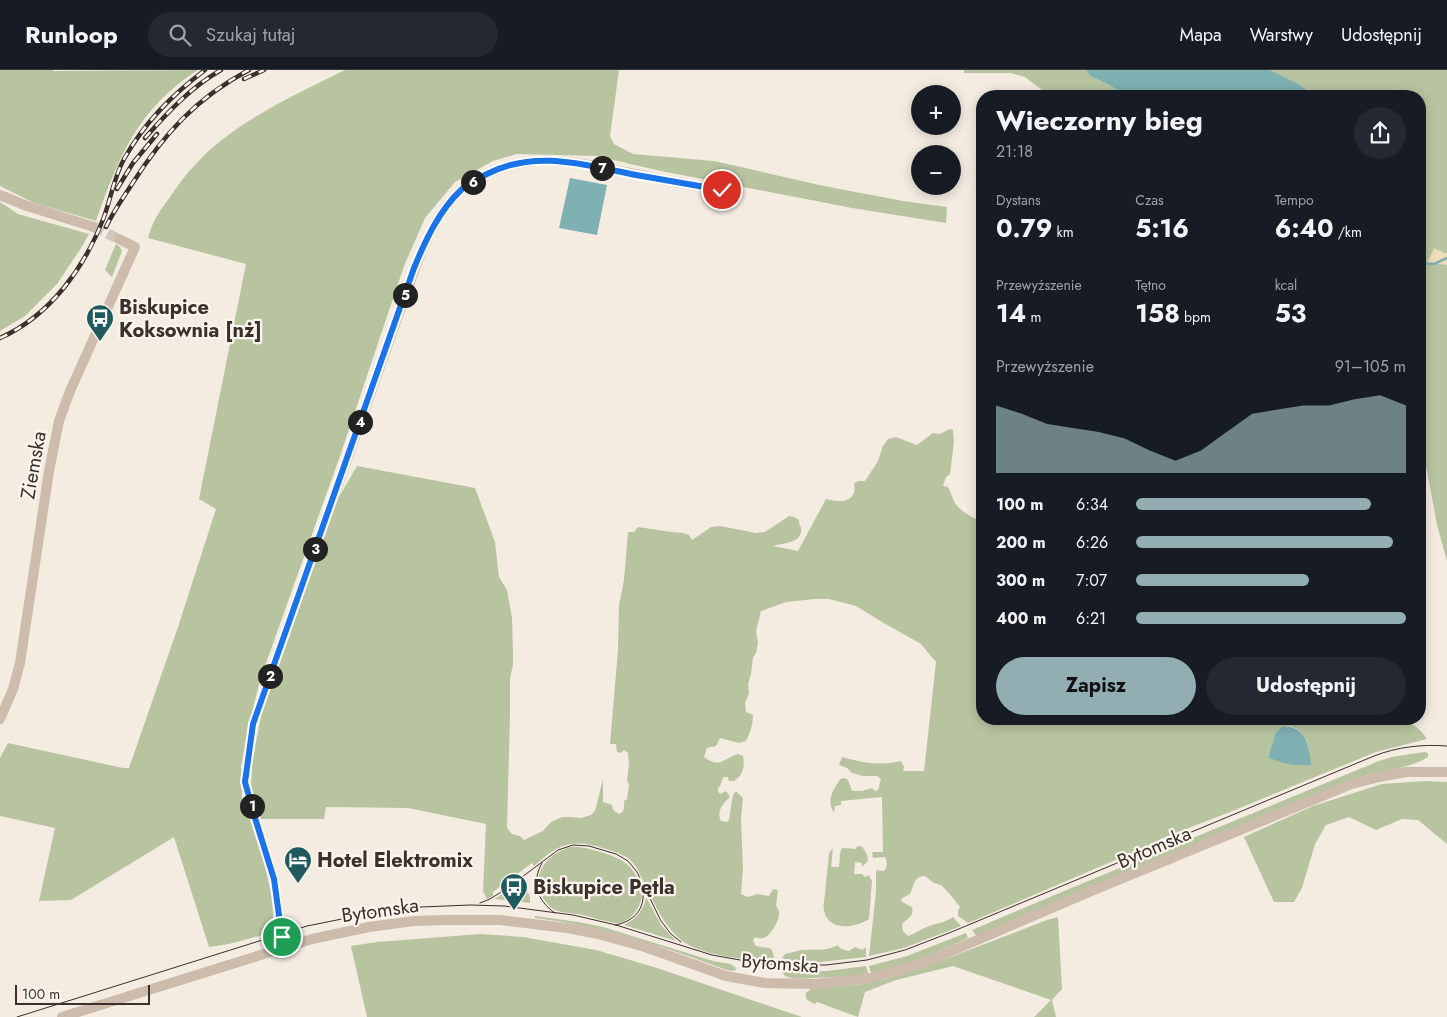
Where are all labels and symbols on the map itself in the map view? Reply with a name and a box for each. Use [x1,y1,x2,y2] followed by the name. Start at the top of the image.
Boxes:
[590,156,614,180] pin: 7
[701,169,743,211] pin
[460,170,486,194] pin: 6
[392,282,418,308] pin: 5
[119,293,262,345] place label: Biskupice Koksownia [nż]
[85,303,115,342] bus stop icon: Biskupice Koksownia [nż]
[348,410,372,434] pin: 4
[13,429,54,501] street label: Ziemska
[302,536,328,562] pin: 3
[258,664,282,688] pin: 2
[240,794,264,818] pin: 1
[1113,819,1196,876] street label: Bytomska
[283,845,313,884] hotel icon: Hotel Elektromix
[317,846,473,875] place label: Hotel Elektromix
[499,872,529,911] bus stop icon: Biskupice Pętla
[533,873,675,902] place label: Biskupice Pętla
[340,891,421,930] street label: Bytomska
[261,916,303,958] pin
[740,946,820,981] street label: Bytomska
[15,982,150,1005] scale bar

